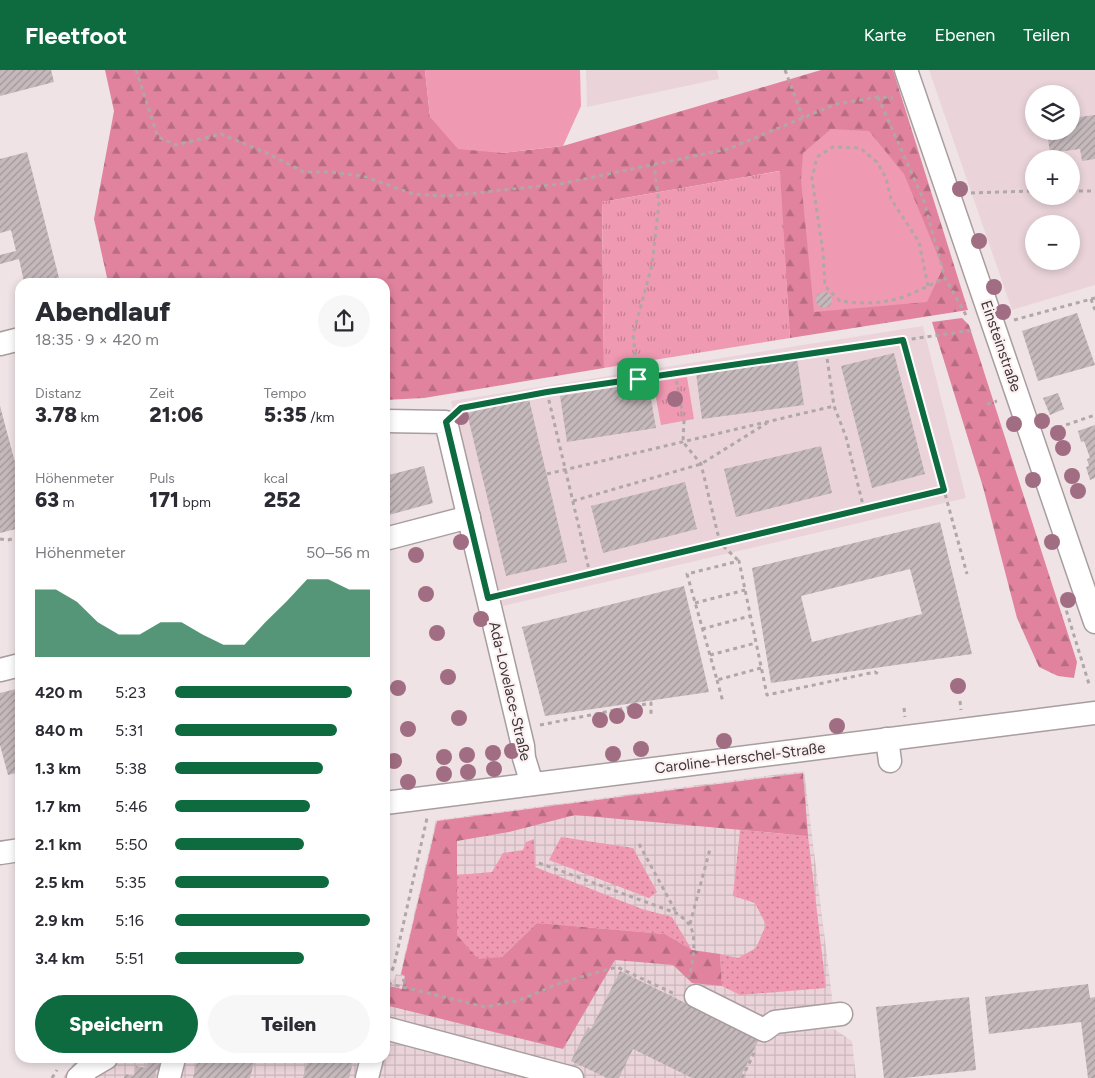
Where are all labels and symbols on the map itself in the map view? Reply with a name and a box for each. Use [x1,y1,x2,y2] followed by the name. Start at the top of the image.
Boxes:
[977,298,1025,394] street label: Einsteinstraße
[617,358,659,400] pin
[485,619,535,763] street label: Ada-Lovelace-Straße
[654,739,826,777] street label: Caroline-Herschel-Straße

